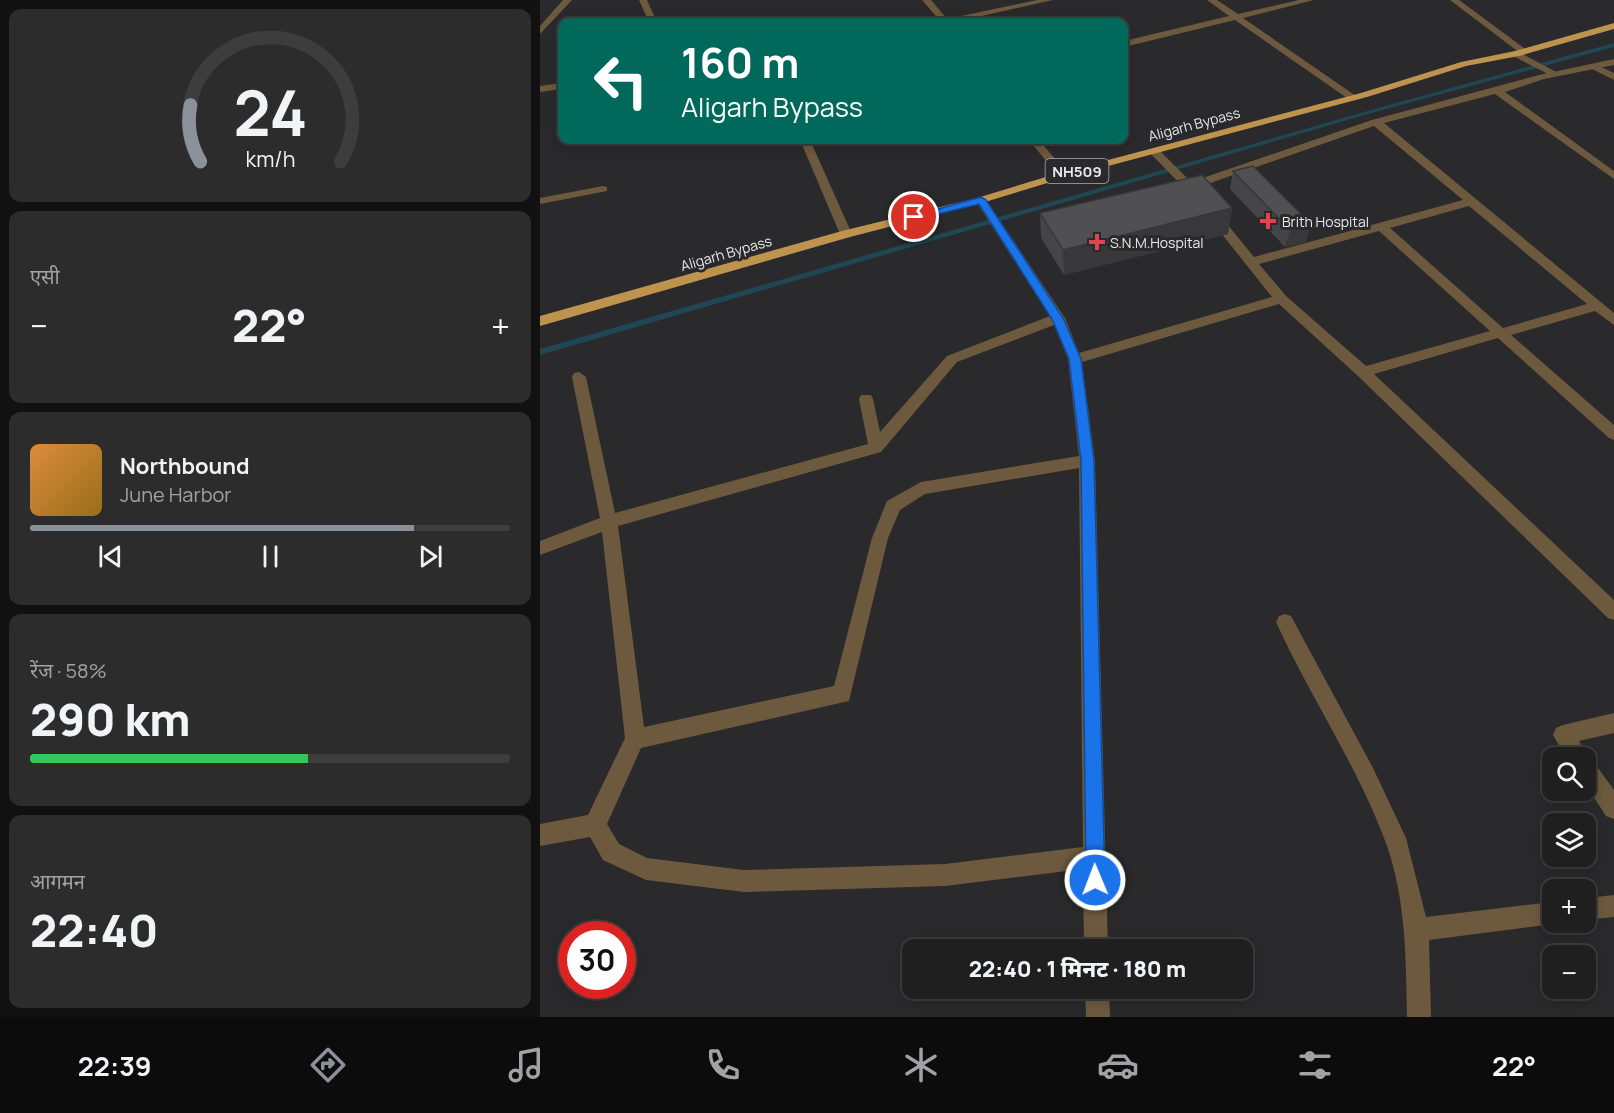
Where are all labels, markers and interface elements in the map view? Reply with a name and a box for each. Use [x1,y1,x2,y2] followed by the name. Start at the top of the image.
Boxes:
[681,33,799,91] text: 160 m
[582,42,660,120] icon: left
[233,69,307,155] text: 24
[681,88,863,125] text: Aligarh Bypass
[1146,103,1242,145] street label: Aligarh Bypass
[245,145,295,174] text: km/h
[1046,159,1108,183] road number: NH509
[888,191,939,242] pin
[897,200,930,233] icon: arrive
[1259,212,1277,230] marker: Brith Hospital
[1282,212,1369,231] place label: Brith Hospital
[678,231,774,275] street label: Aligarh Bypass
[1088,233,1106,251] marker: S.N.M.Hospital
[1110,233,1204,252] place label: S.N.M.Hospital
[30,263,60,290] text: एसी
[232,294,307,356] text: 22°
[30,303,48,348] text: −
[491,303,510,348] text: +
[120,451,250,481] text: Northbound
[120,481,232,508] text: June Harbor
[94,540,127,573] icon: previous
[254,540,287,573] icon: pause
[414,540,447,573] icon: next
[30,657,107,684] text: रेंज · 58%
[30,688,191,750] text: 290 km
[1542,747,1596,999] map controls
[1542,747,1596,801] button: search
[1542,813,1596,867] button: layers
[1063,848,1127,912] position arrow
[30,868,85,895] text: आगमन
[1542,879,1596,933] button: +
[30,899,158,961] text: 22:40
[558,921,636,999] speed limit sign: 30
[1542,945,1596,999] button: −
[969,954,1186,984] text: 22:40 · 1 मिनट · 180 m
[307,1044,349,1086] icon: directions
[505,1044,547,1086] icon: music
[702,1044,744,1086] icon: phone
[900,1044,942,1086] icon: climate
[1097,1044,1139,1086] icon: car
[1294,1044,1336,1086] icon: filters
[78,1047,152,1084] text: 22:39
[1492,1047,1536,1084] text: 22°

